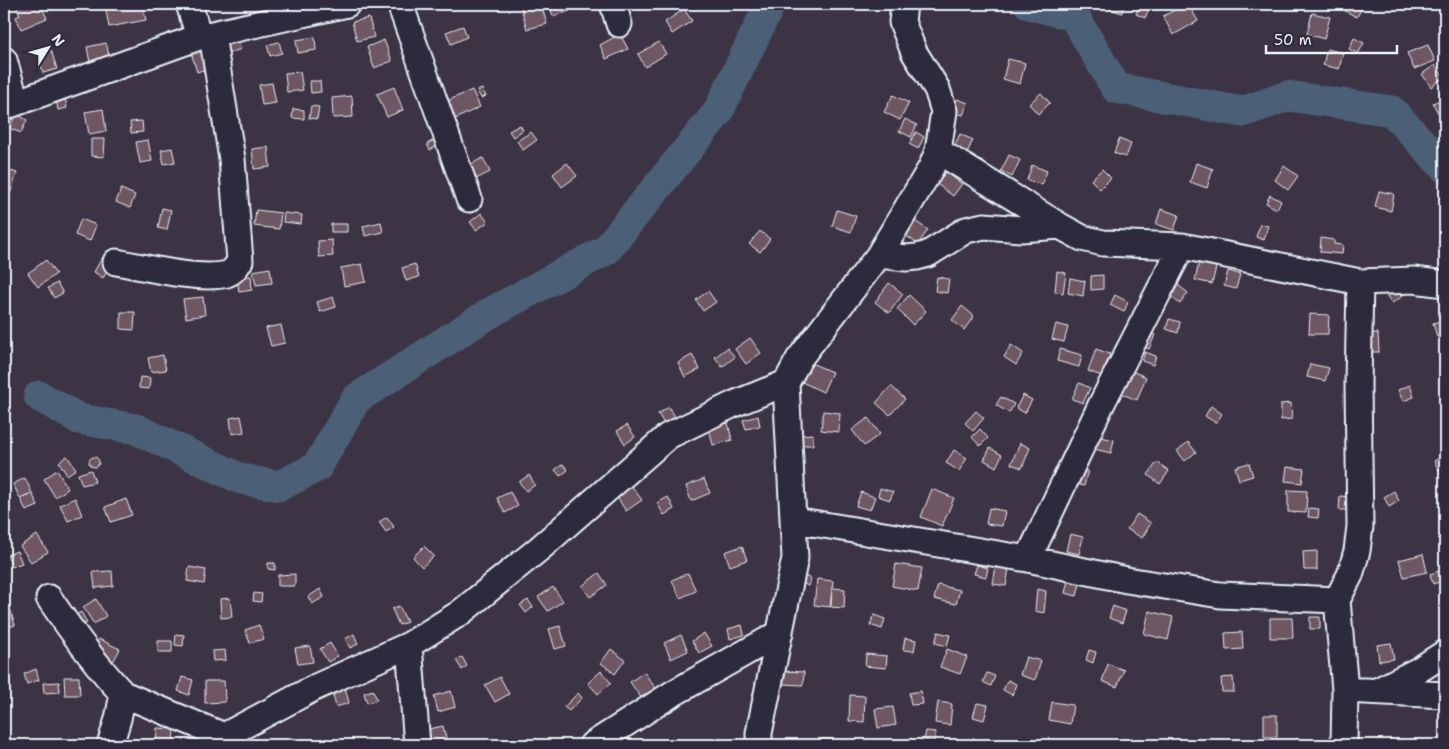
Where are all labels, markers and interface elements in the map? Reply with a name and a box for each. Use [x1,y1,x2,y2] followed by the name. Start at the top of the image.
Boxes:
[22,22,72,72] north arrow
[1266,22,1398,54] scale bar
[48,30,69,50] text: N
[1274,30,1312,50] text: 50 m

